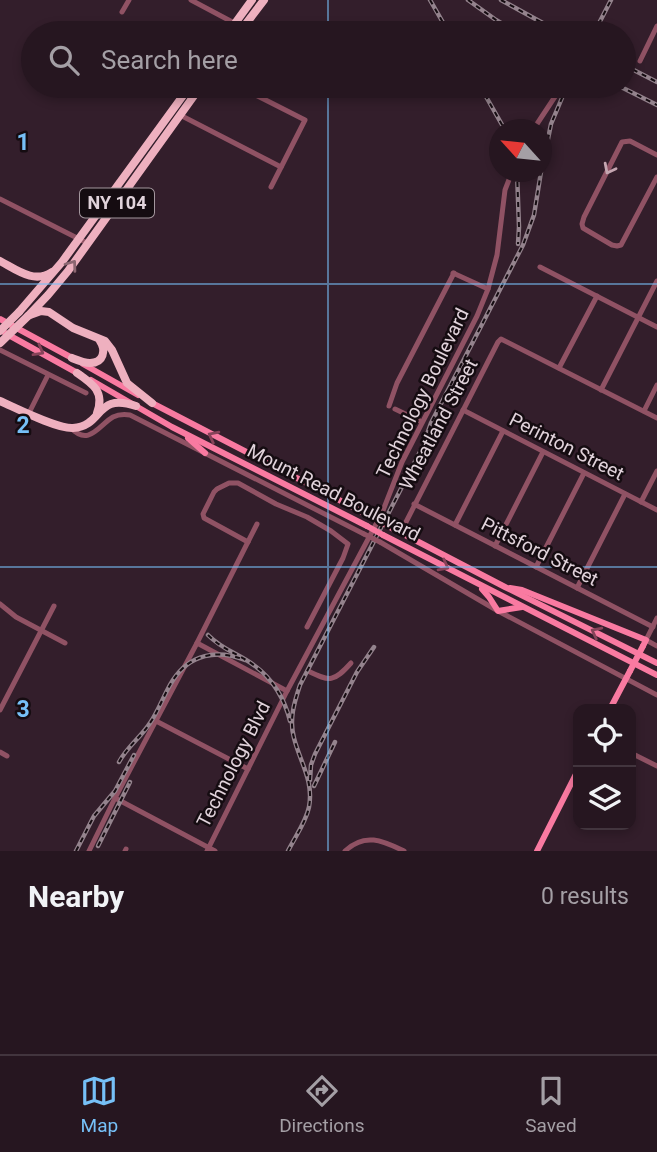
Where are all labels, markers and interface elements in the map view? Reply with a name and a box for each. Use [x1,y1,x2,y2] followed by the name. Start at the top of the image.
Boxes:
[21,21,636,98] search box
[45,41,83,79] icon: search
[101,45,238,75] text: Search here
[489,119,552,182] north arrow
[16,129,30,156] text: 1
[603,161,617,174] one-way arrow
[80,188,154,218] road number: NY 104
[64,260,76,273] one-way arrow
[371,305,474,482] street label: Technology Boulevard
[31,343,44,356] one-way arrow
[394,355,483,494] street label: Wheatland Street
[506,408,628,485] street label: Perinton Street
[16,412,30,439] text: 2
[208,431,220,444] one-way arrow
[243,439,424,546] street label: Mount Read Boulevard
[477,512,602,591] street label: Pittsford Street
[437,558,449,571] one-way arrow
[591,627,603,641] one-way arrow
[16,696,30,723] text: 3
[192,697,275,831] street label: Technology Blvd
[573,704,636,830] map controls
[573,704,636,767] button: locate
[573,767,636,830] button: layers
[28,879,124,914] text: Nearby
[541,883,629,910] text: 0 results
[80,1072,118,1137] tab: Map
[279,1072,364,1137] tab: Directions
[525,1072,577,1137] tab: Saved

